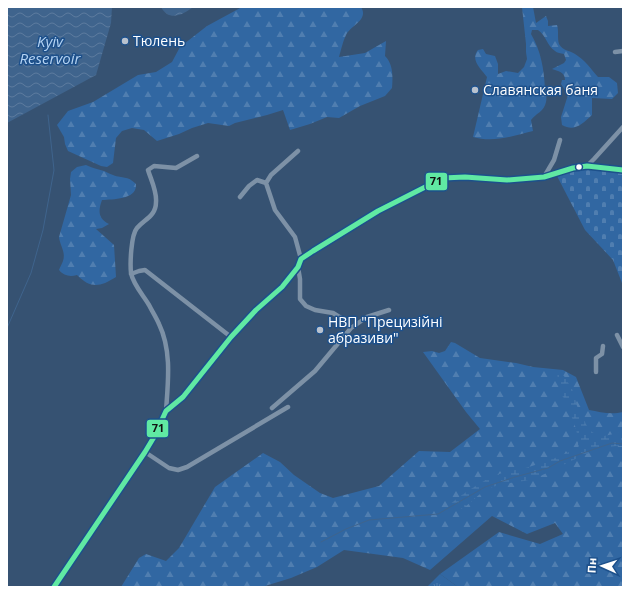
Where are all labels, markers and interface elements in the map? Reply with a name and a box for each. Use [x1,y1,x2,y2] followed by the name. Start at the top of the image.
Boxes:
[20,31,82,68] water label: Kyiv Reservoir
[133,31,185,50] place label: Тюлень
[120,36,130,46] marker: Тюлень
[483,80,598,99] place label: Славянская баня
[470,85,480,95] marker: Славянская баня
[574,162,584,172] unlabelled marker
[425,172,448,191] line badge: 71
[430,173,442,188] text: 71
[328,312,443,347] place label: НВП "Прецизійні абразиви"
[315,325,325,335] marker: НВП "Прецизійні абразиви"
[146,419,169,438] line badge: 71
[152,420,164,435] text: 71
[582,546,622,586] north arrow
[584,557,599,574] text: Пн

